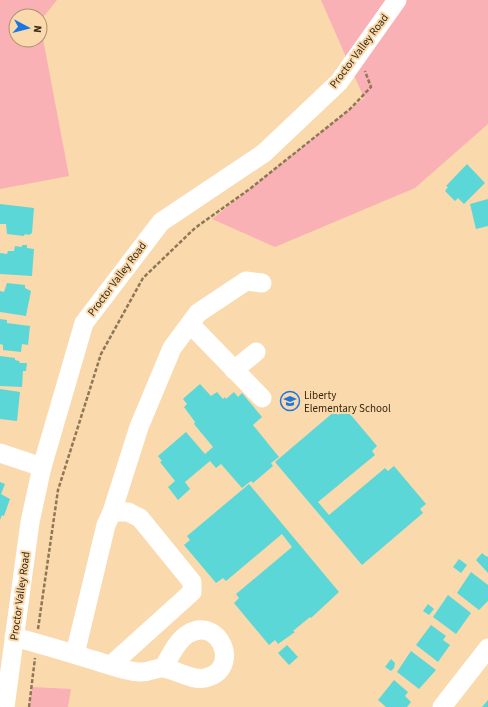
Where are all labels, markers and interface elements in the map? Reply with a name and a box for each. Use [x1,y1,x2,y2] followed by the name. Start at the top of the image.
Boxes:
[8,8,48,48] north arrow
[326,11,392,91] street label: Proctor Valley Road
[30,25,45,34] text: N
[84,239,150,319] street label: Proctor Valley Road
[304,388,391,416] place label: Liberty Elementary School
[279,390,301,412] school or university icon: Liberty Elementary School
[6,551,34,641] street label: Proctor Valley Road

